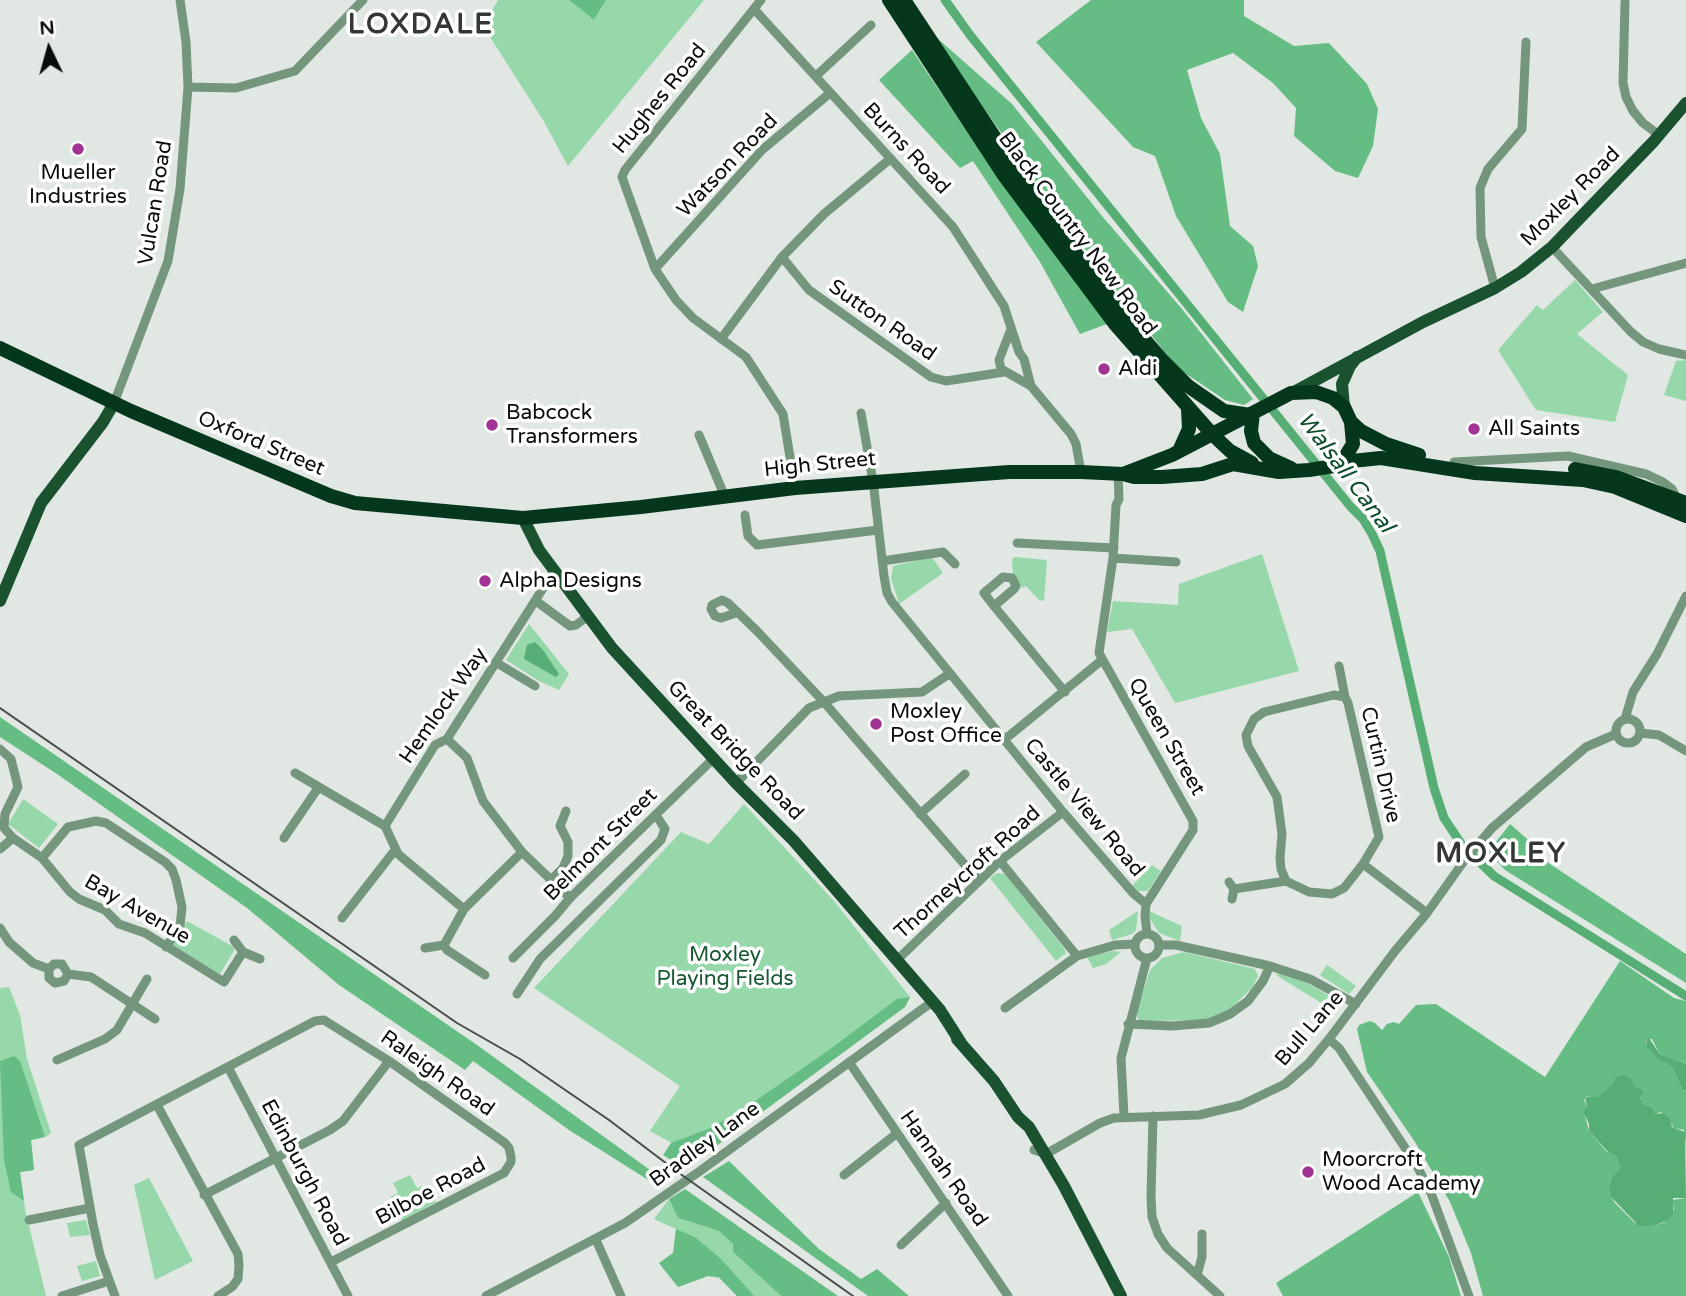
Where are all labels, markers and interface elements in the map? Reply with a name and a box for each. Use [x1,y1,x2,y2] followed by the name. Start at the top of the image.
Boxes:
[349,9,493,43] district label: LOXDALE
[14,14,84,84] north arrow
[39,16,56,40] text: N
[608,39,712,159] street label: Hughes Road
[857,98,955,200] street label: Burns Road
[672,109,784,223] street label: Watson Road
[992,127,1162,341] street label: Black Country New Road
[134,139,178,267] street label: Vulcan Road
[70,141,86,157] marker: Mueller Industries
[1516,142,1626,252] street label: Moxley Road
[29,160,127,210] place label: Mueller Industries
[823,275,941,367] street label: Sutton Road
[1118,356,1157,382] place label: Aldi
[1096,361,1112,377] marker: Aldi
[506,400,638,450] place label: Babcock Transformers
[194,406,328,482] street label: Oxford Street
[1291,407,1399,539] water label: Walsall Canal
[1488,416,1580,442] place label: All Saints
[484,417,500,433] marker: Babcock Transformers
[1466,421,1482,437] marker: All Saints
[763,447,877,483] street label: High Street
[499,568,642,594] place label: Alpha Designs
[477,573,493,589] marker: Alpha Designs
[395,643,493,769] street label: Hemlock Way
[1122,674,1210,800] street label: Queen Street
[662,676,808,826] street label: Great Bridge Road
[890,699,1002,749] place label: Moxley Post Office
[1354,704,1406,826] street label: Curtin Drive
[868,716,884,732] marker: Moxley Post Office
[1019,734,1149,882] street label: Castle View Road
[539,783,663,907] street label: Belmont Street
[890,801,1046,945] street label: Thorneycroft Road
[1436,838,1566,872] district label: MOXLEY
[80,870,194,950] street label: Bay Avenue
[656,942,794,992] park label: Moxley Playing Fields
[1270,986,1350,1072] street label: Bull Lane
[375,1025,499,1123] street label: Raleigh Road
[255,1095,353,1251] street label: Edinburgh Road
[645,1097,765,1193] street label: Bradley Lane
[894,1106,992,1232] street label: Hannah Road
[1322,1147,1480,1197] place label: Moorcroft Wood Academy
[372,1152,490,1232] street label: Bilboe Road
[1300,1164,1316,1180] marker: Moorcroft Wood Academy

